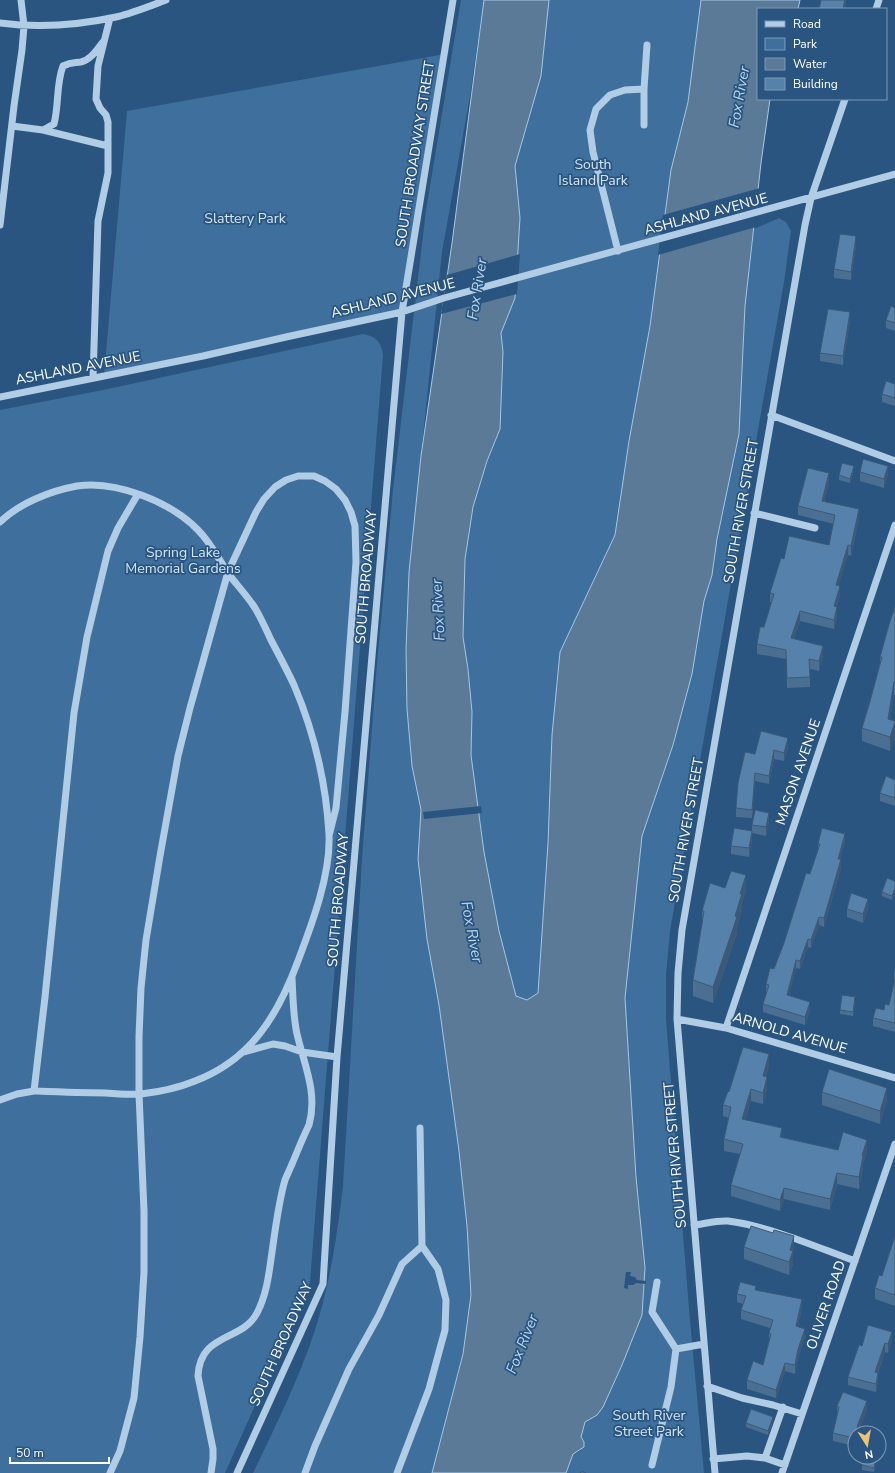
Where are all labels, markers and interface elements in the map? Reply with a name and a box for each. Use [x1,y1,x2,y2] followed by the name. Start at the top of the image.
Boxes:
[757,8,887,100] legend
[793,16,821,32] text: Road
[793,36,818,52] text: Park
[793,56,827,72] text: Water
[391,59,439,249] street label: SOUTH BROADWAY STREET
[724,64,754,129] water label: Fox River
[793,76,838,92] text: Building
[558,155,629,190] park label: South Island Park
[642,188,770,240] street label: ASHLAND AVENUE
[204,209,287,228] park label: Slattery Park
[462,256,492,321] water label: Fox River
[329,273,457,323] street label: ASHLAND AVENUE
[14,347,142,389] street label: ASHLAND AVENUE
[719,437,763,585] street label: SOUTH RIVER STREET
[351,509,381,645] street label: SOUTH BROADWAY
[125,543,241,578] park label: Spring Lake Memorial Gardens
[426,578,450,642] water label: Fox River
[771,716,825,828] street label: MASON AVENUE
[664,756,708,904] street label: SOUTH RIVER STREET
[323,832,353,968] street label: SOUTH BROADWAY
[456,900,488,965] water label: Fox River
[731,1008,849,1058] street label: ARNOLD AVENUE
[659,1081,691,1229] street label: SOUTH RIVER STREET
[802,1258,850,1352] street label: OLIVER ROAD
[245,1278,317,1409] street label: SOUTH BROADWAY
[501,1311,543,1377] water label: Fox River
[613,1406,685,1441] park label: South River Street Park
[847,1425,887,1465] north arrow
[10,1439,109,1465] scale bar
[16,1445,44,1461] text: 50 m
[863,1446,874,1462] text: N

